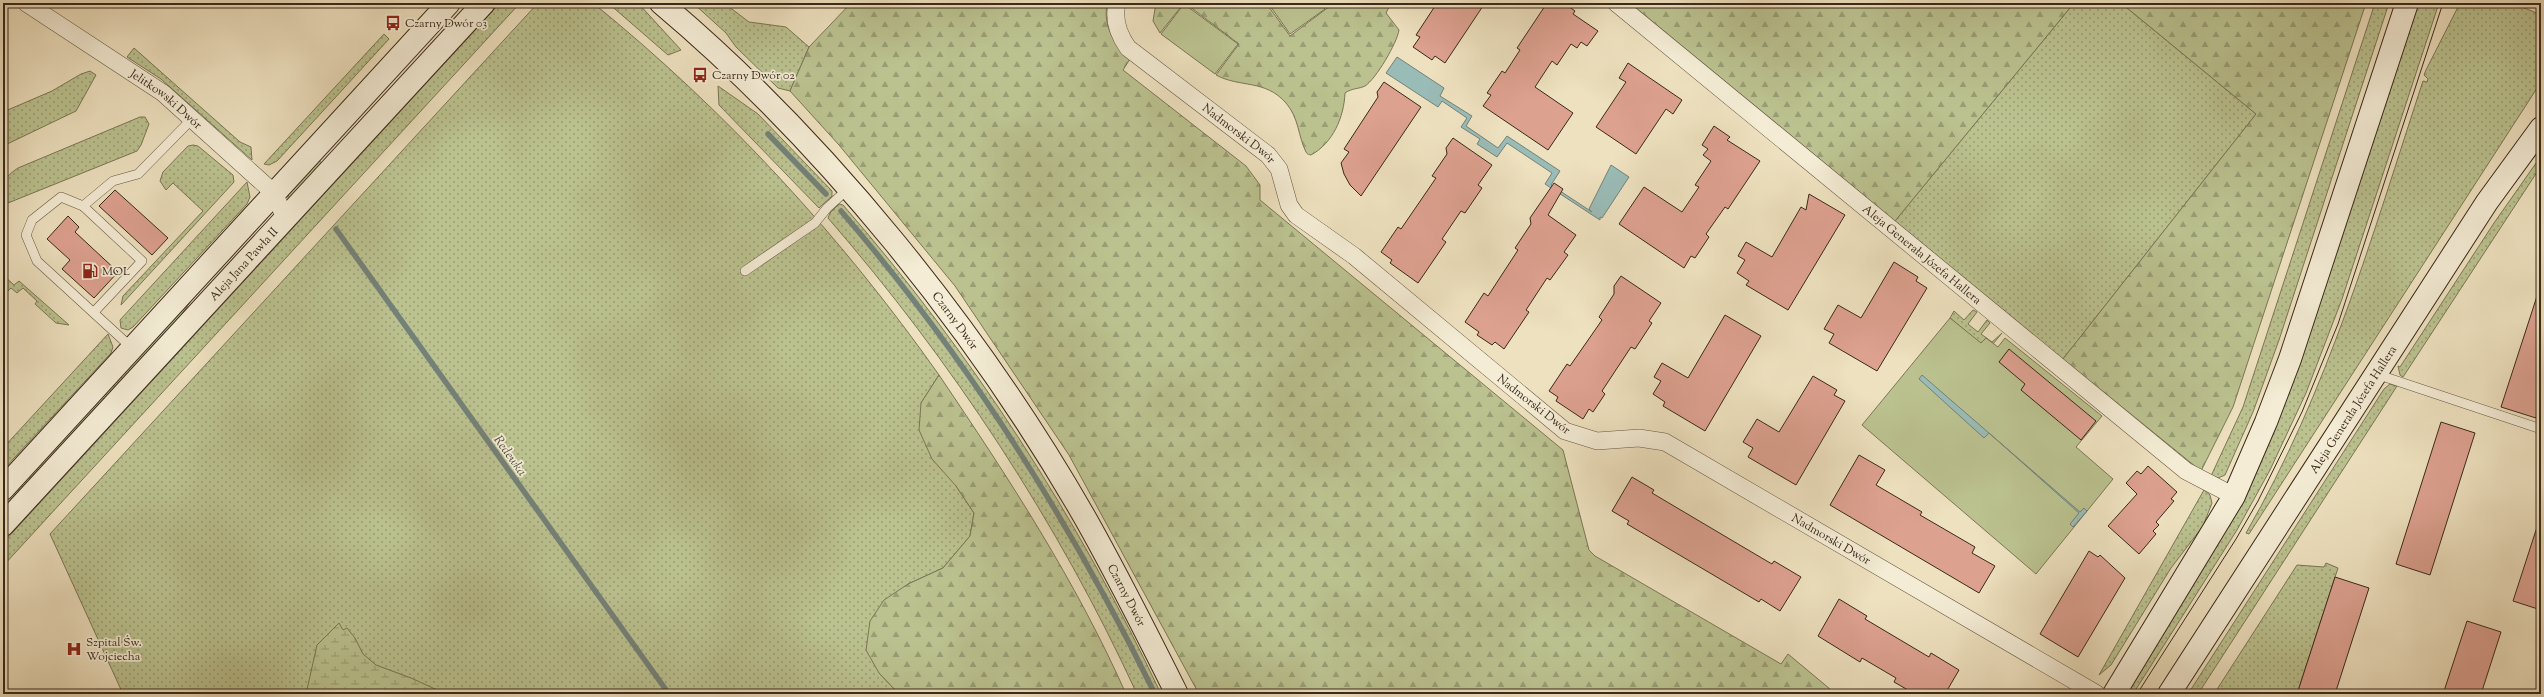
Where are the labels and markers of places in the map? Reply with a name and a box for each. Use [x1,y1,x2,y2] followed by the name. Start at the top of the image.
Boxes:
[384,14,402,32] bus stop icon: Czarny Dwór 03
[405,15,487,33] place label: Czarny Dwór 03
[691,66,709,84] bus stop icon: Czarny Dwór 02
[712,67,795,85] place label: Czarny Dwór 02
[81,262,99,280] fuel station icon: MOL
[102,263,130,281] place label: MOL
[86,634,142,666] place label: Szpital Św. Wojciecha
[65,640,83,658] hospital icon: Szpital Św. Wojciecha

